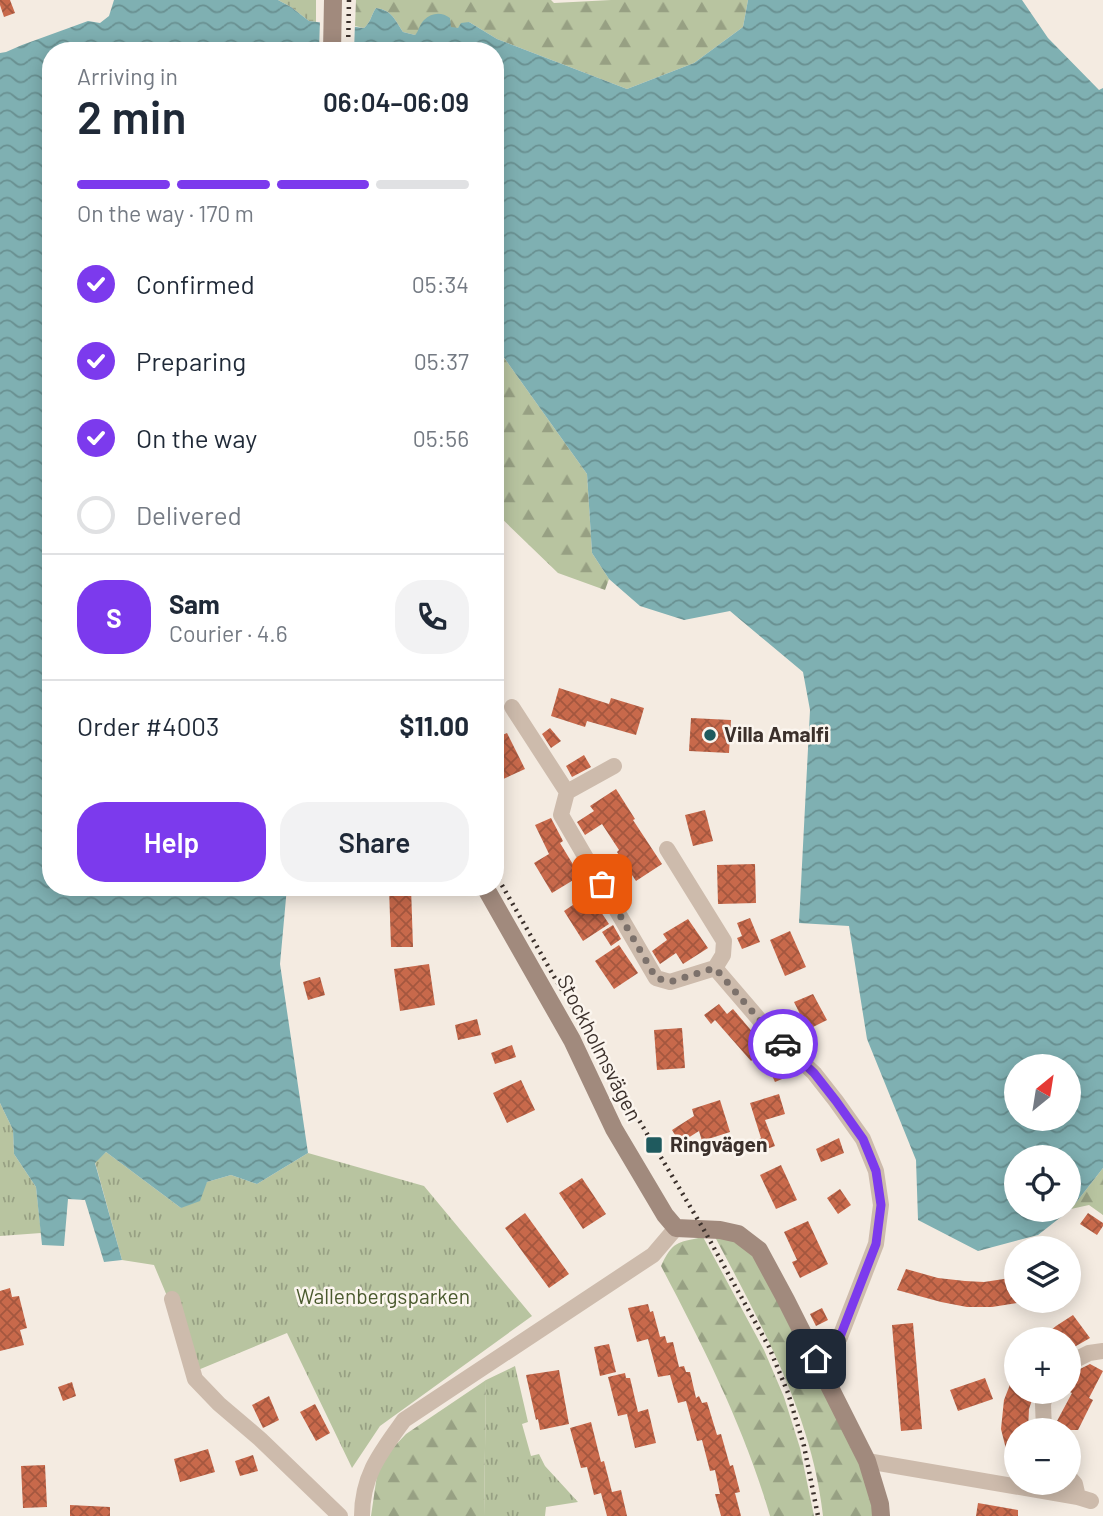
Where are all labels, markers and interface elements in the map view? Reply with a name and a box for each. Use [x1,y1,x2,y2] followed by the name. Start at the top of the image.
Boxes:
[77,62,178,90] text: Arriving in
[323,86,469,117] text: 06:04–06:09
[77,88,186,143] text: 2 min
[77,199,254,227] text: On the way · 170 m
[77,265,115,303] icon: check
[136,268,255,299] text: Confirmed
[412,270,469,298] text: 05:34
[77,342,115,380] icon: check
[136,345,246,376] text: Preparing
[414,347,469,375] text: 05:37
[77,419,115,457] icon: check
[136,422,257,453] text: On the way
[413,424,469,452] text: 05:56
[136,499,242,530] text: Delivered
[395,580,469,654] button: phone
[169,588,220,619] text: Sam
[106,602,122,633] text: S
[169,619,288,647] text: Courier · 4.6
[77,710,219,741] text: Order #4003
[400,710,469,741] text: $11.00
[724,721,829,746] place label: Villa Amalfi
[702,727,718,743] marker: Villa Amalfi
[77,802,266,882] button: Help
[280,802,469,882] button: Share
[572,854,632,914] pin
[583,865,621,903] icon: bag
[553,970,648,1125] street label: Stockholmsvägen
[748,1009,818,1079] courier
[764,1025,802,1063] icon: car
[1004,1054,1082,1130] north arrow
[1004,1054,1081,1495] map controls
[670,1131,767,1156] place label: Ringvägen
[644,1135,664,1155] marker: Ringvägen
[1004,1145,1081,1222] button: locate
[1004,1236,1081,1313] button: layers
[296,1283,470,1308] park label: Wallenbergsparken
[1004,1327,1081,1404] button: +
[786,1329,846,1389] pin
[797,1340,835,1378] icon: home
[1004,1418,1081,1495] button: −

